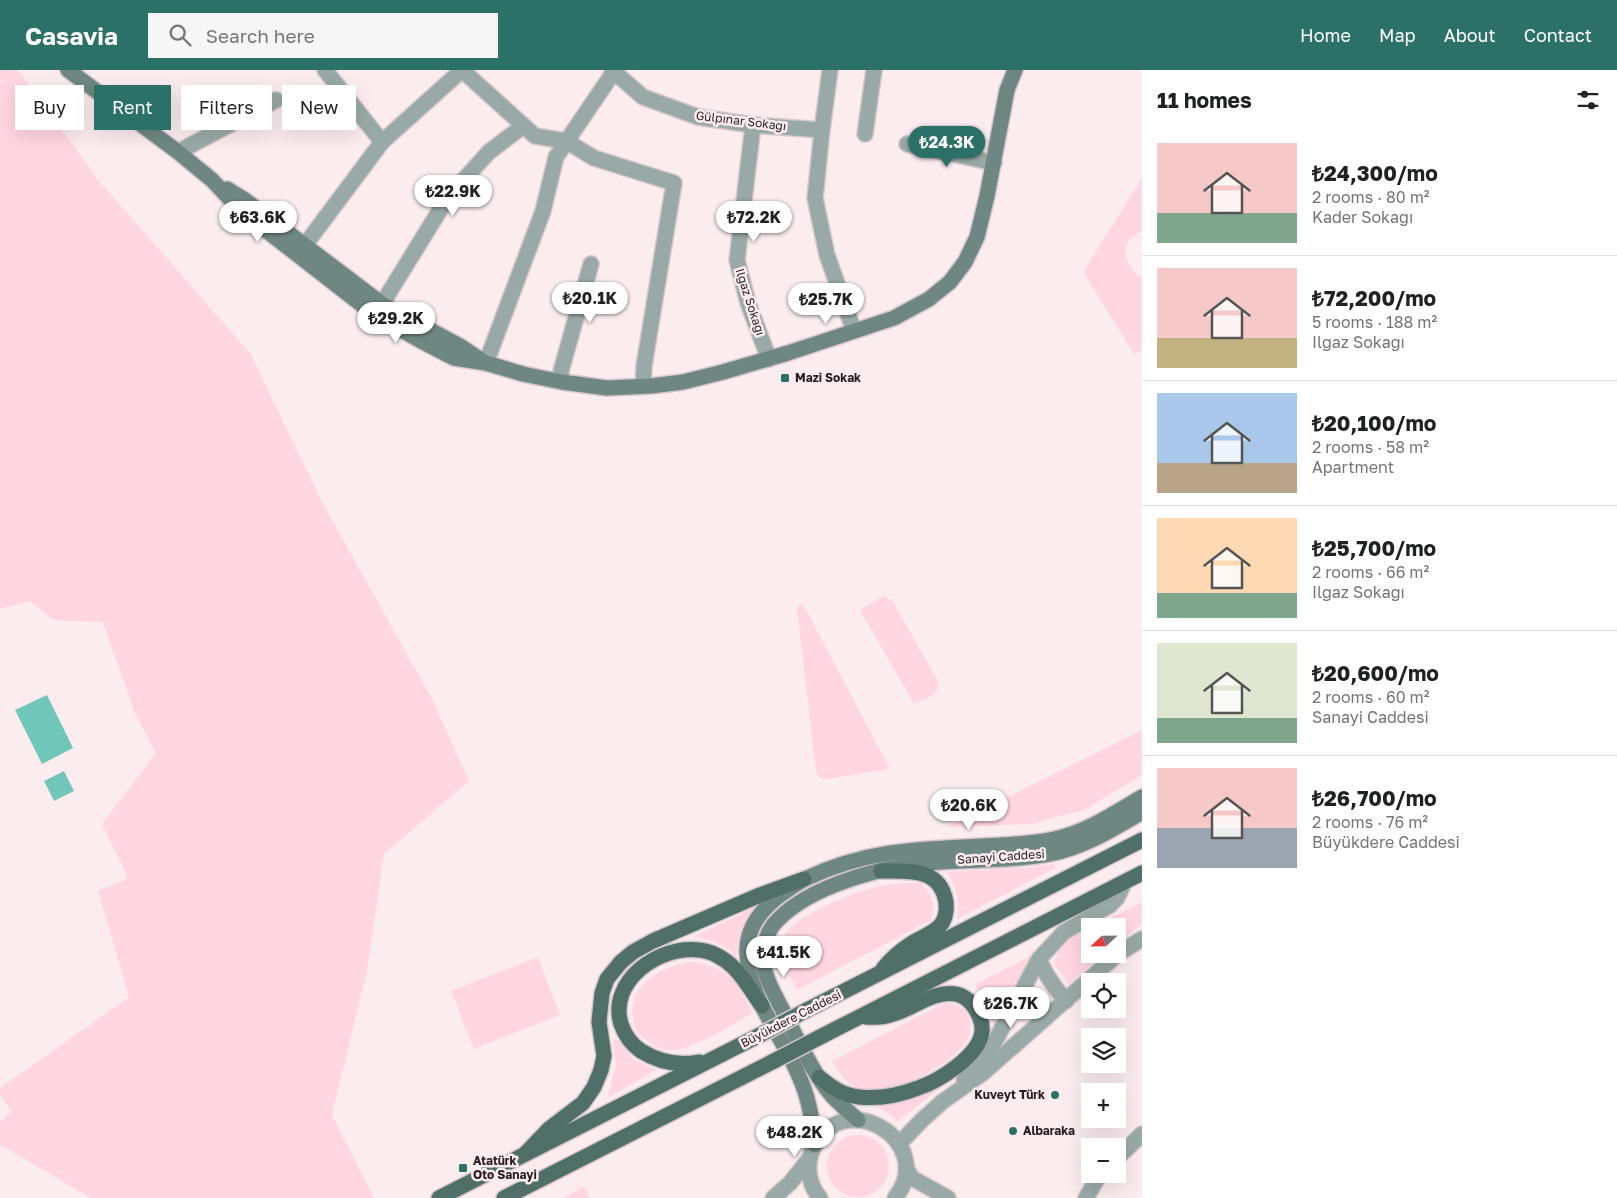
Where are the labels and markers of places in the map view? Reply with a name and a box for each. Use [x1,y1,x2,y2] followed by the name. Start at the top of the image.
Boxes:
[906,126,988,168] pin: ₺24.3K
[412,174,494,217] pin: ₺22.9K
[217,200,299,243] pin: ₺63.6K
[713,200,795,243] pin: ₺72.2K
[549,282,631,324] pin: ₺20.1K
[785,282,867,325] pin: ₺25.7K
[355,302,437,344] pin: ₺29.2K
[795,370,861,385] place label: Mazi Sokak
[779,372,791,384] marker: Mazi Sokak
[928,788,1010,831] pin: ₺20.6K
[743,936,825,978] pin: ₺41.5K
[970,986,1052,1029] pin: ₺26.7K
[974,1087,1045,1102] place label: Kuveyt Türk
[1049,1089,1061,1101] marker: Kuveyt Türk
[754,1116,836,1158] pin: ₺48.2K
[1023,1123,1075,1138] place label: Albaraka
[1007,1125,1019,1137] marker: Albaraka
[473,1153,537,1182] place label: Atatürk Oto Sanayi
[457,1162,469,1174] marker: Atatürk Oto Sanayi

